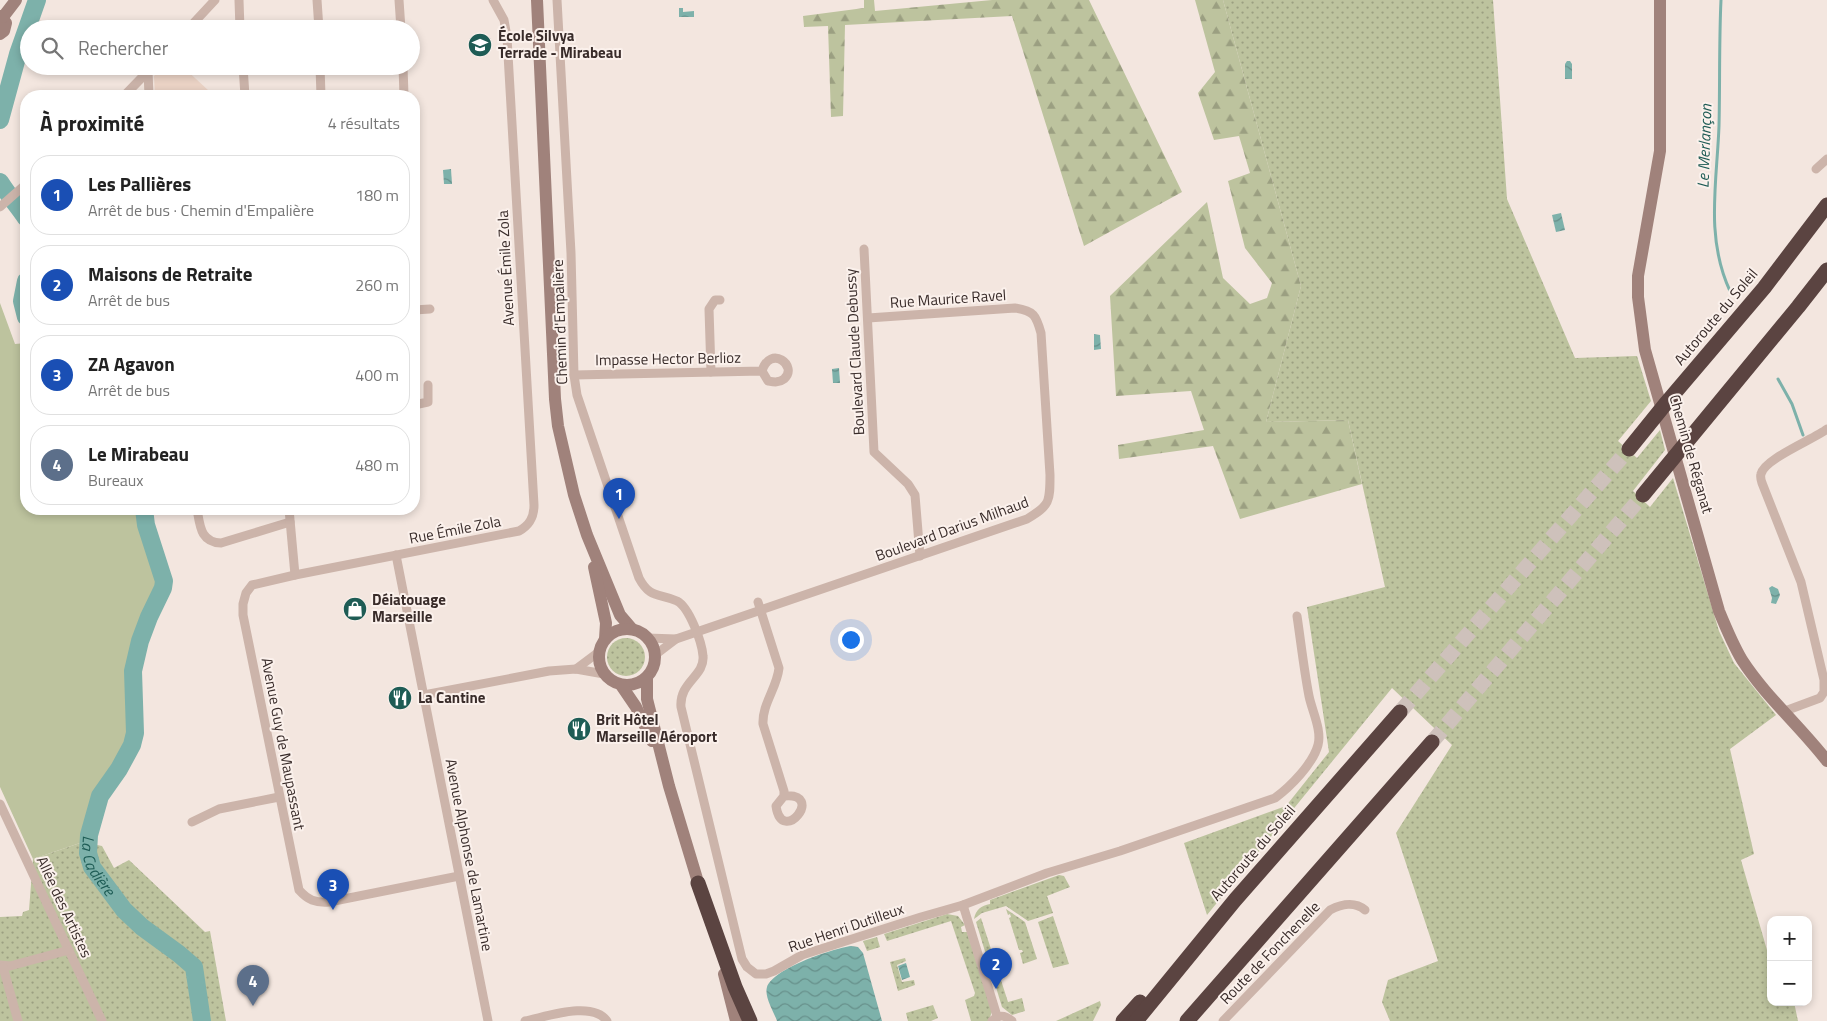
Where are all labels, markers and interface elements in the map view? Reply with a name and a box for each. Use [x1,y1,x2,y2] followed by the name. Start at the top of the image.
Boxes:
[20,20,420,75] search box
[498,24,622,64] place label: École Silvya Terrade - Mirabeau
[467,32,493,58] school or university icon: École Silvya Terrade - Mirabeau
[78,33,168,62] text: Rechercher
[38,34,66,62] icon: search
[1691,103,1717,188] water label: Le Merlançon
[40,107,144,139] text: À proximité
[328,111,400,135] text: 4 résultats
[88,169,191,198] text: Les Pallières
[53,183,61,207] text: 1
[355,183,399,207] text: 180 m
[88,198,314,222] text: Arrêt de bus · Chemin d'Empalière
[491,209,520,326] street label: Avenue Émile Zola
[88,259,252,288] text: Maisons de Retraite
[546,259,573,385] street label: Chemin d'Empalière
[1668,263,1763,370] street label: Autoroute du Soleil
[839,268,870,436] street label: Boulevard Claude Debussy
[53,273,61,297] text: 2
[355,273,399,297] text: 260 m
[889,283,1007,314] street label: Rue Maurice Ravel
[88,288,170,312] text: Arrêt de bus
[595,346,741,371] street label: Impasse Hector Berlioz
[88,349,175,378] text: ZA Agavon
[53,363,61,387] text: 3
[355,363,399,387] text: 400 m
[88,378,170,402] text: Arrêt de bus
[1664,392,1720,517] street label: Chemin de Réganat
[88,439,189,468] text: Le Mirabeau
[53,453,61,477] text: 4
[355,453,399,477] text: 480 m
[88,468,144,492] text: Bureaux
[603,478,635,519] pin: 1
[872,490,1032,567] street label: Boulevard Darius Milhaud
[407,509,503,550] street label: Rue Émile Zola
[372,588,446,628] place label: Déiatouage Marseille
[342,596,368,622] shop icon: Déiatouage Marseille
[838,627,864,653] your location
[256,656,312,833] street label: Avenue Guy de Maupassant
[387,685,413,711] restaurant icon: La Cantine
[418,686,486,709] place label: La Cantine
[596,708,718,748] place label: Brit Hôtel Marseille Aéroport
[566,716,592,742] restaurant icon: Brit Hôtel Marseille Aéroport
[440,757,499,953] street label: Avenue Alphonse de Lamartine
[1205,800,1301,906] street label: Autoroute du Soleil
[76,835,122,902] water label: La Cadière
[31,852,98,961] street label: Allée des Artistes
[317,869,349,910] pin: 3
[1214,896,1325,1010] street label: Route de Fonchenelle
[785,897,907,958] street label: Rue Henri Dutilleux
[1767,916,1812,1006] map controls
[1767,916,1812,961] button: +
[980,948,1012,989] pin: 2
[1767,961,1812,1006] button: −
[237,965,269,1006] pin: 4

